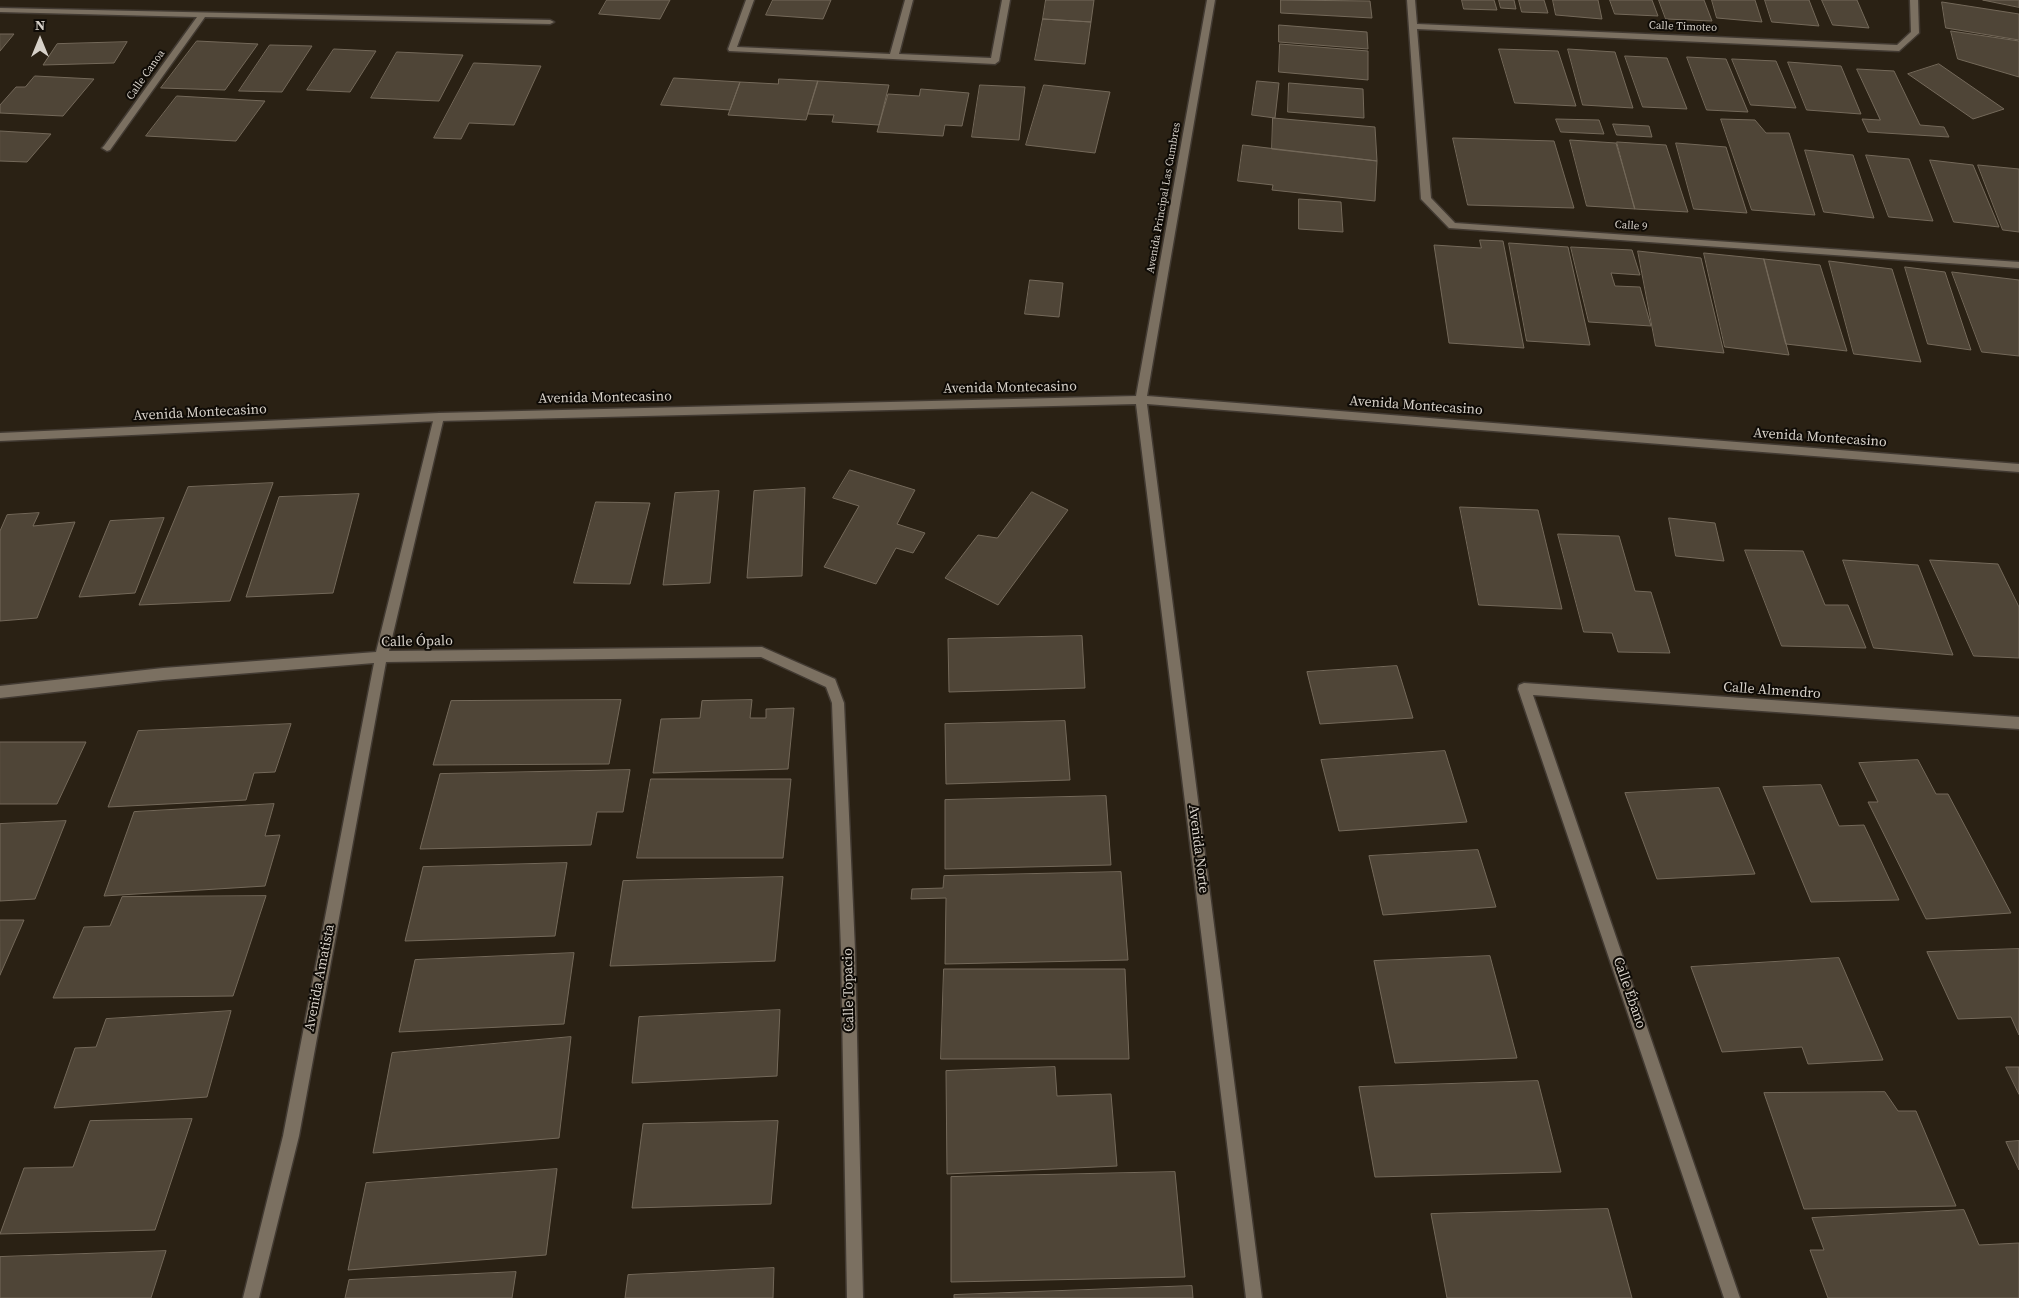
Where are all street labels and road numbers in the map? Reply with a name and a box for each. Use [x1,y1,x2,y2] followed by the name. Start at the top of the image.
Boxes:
[1649,19,1717,35] street label: Calle Timoteo
[124,47,168,103] street label: Calle Canoa
[1144,121,1184,275] street label: Avenida Principal Las Cumbres
[1614,218,1648,234] street label: Calle 9
[943,378,1077,398] street label: Avenida Montecasino
[538,388,672,408] street label: Avenida Montecasino
[1349,393,1483,419] street label: Avenida Montecasino
[133,401,267,425] street label: Avenida Montecasino
[1753,425,1887,451] street label: Avenida Montecasino
[381,633,453,651] street label: Calle Ópalo
[1723,679,1821,703] street label: Calle Almendro
[1184,804,1212,894] street label: Avenida Norte
[301,923,339,1033] street label: Avenida Amatista
[840,948,858,1032] street label: Calle Topacio
[1609,955,1649,1031] street label: Calle Ébano

